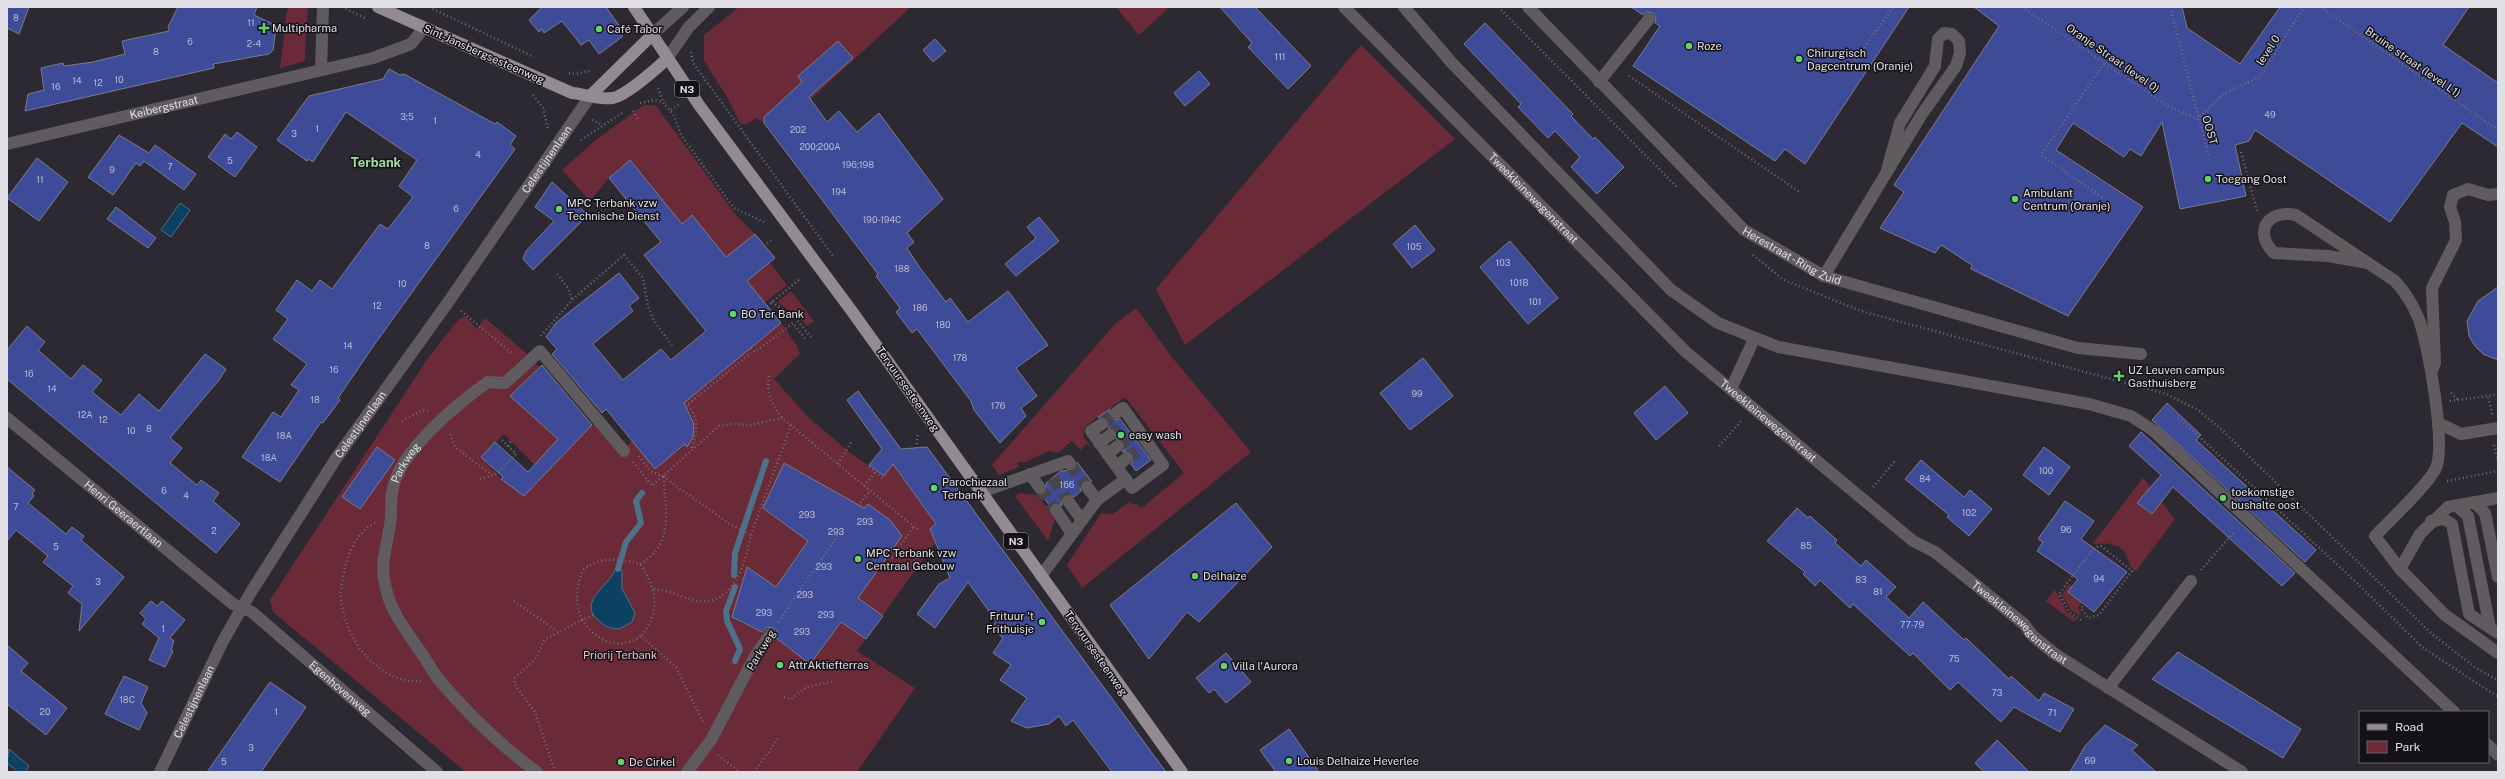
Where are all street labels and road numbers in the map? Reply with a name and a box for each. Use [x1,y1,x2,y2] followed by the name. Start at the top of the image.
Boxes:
[2064,21,2162,95] street label: Oranje Straat (level 0)
[422,22,547,86] street label: Sint-Jansbergsesteenweg
[2363,25,2463,99] street label: Bruine straat (level L1)
[2254,32,2282,67] street label: level 0
[675,81,699,97] road number: N3
[128,93,199,121] street label: Keibergstraat
[2200,114,2220,146] street label: OOST
[519,123,574,195] street label: Celestijnenlaan
[1486,151,1580,245] street label: Tweekleinewegenstraat
[1740,224,1842,287] street label: Herestraat - Ring Zuid
[874,344,942,434] street label: Tervuursesteenweg
[1718,377,1819,464] street label: Tweekleinewegenstraat
[332,389,388,460] street label: Celestijnenlaan
[389,440,423,484] street label: Parkweg
[82,478,165,550] street label: Henri Geeraertlaan
[1004,533,1028,549] road number: N3
[1970,578,2069,666] street label: Tweekleinewegenstraat
[1062,608,1130,698] street label: Tervuursesteenweg
[744,627,778,672] street label: Parkweg
[307,658,374,718] street label: Egenhovenweg
[171,663,216,740] street label: Celestijnenlaan

